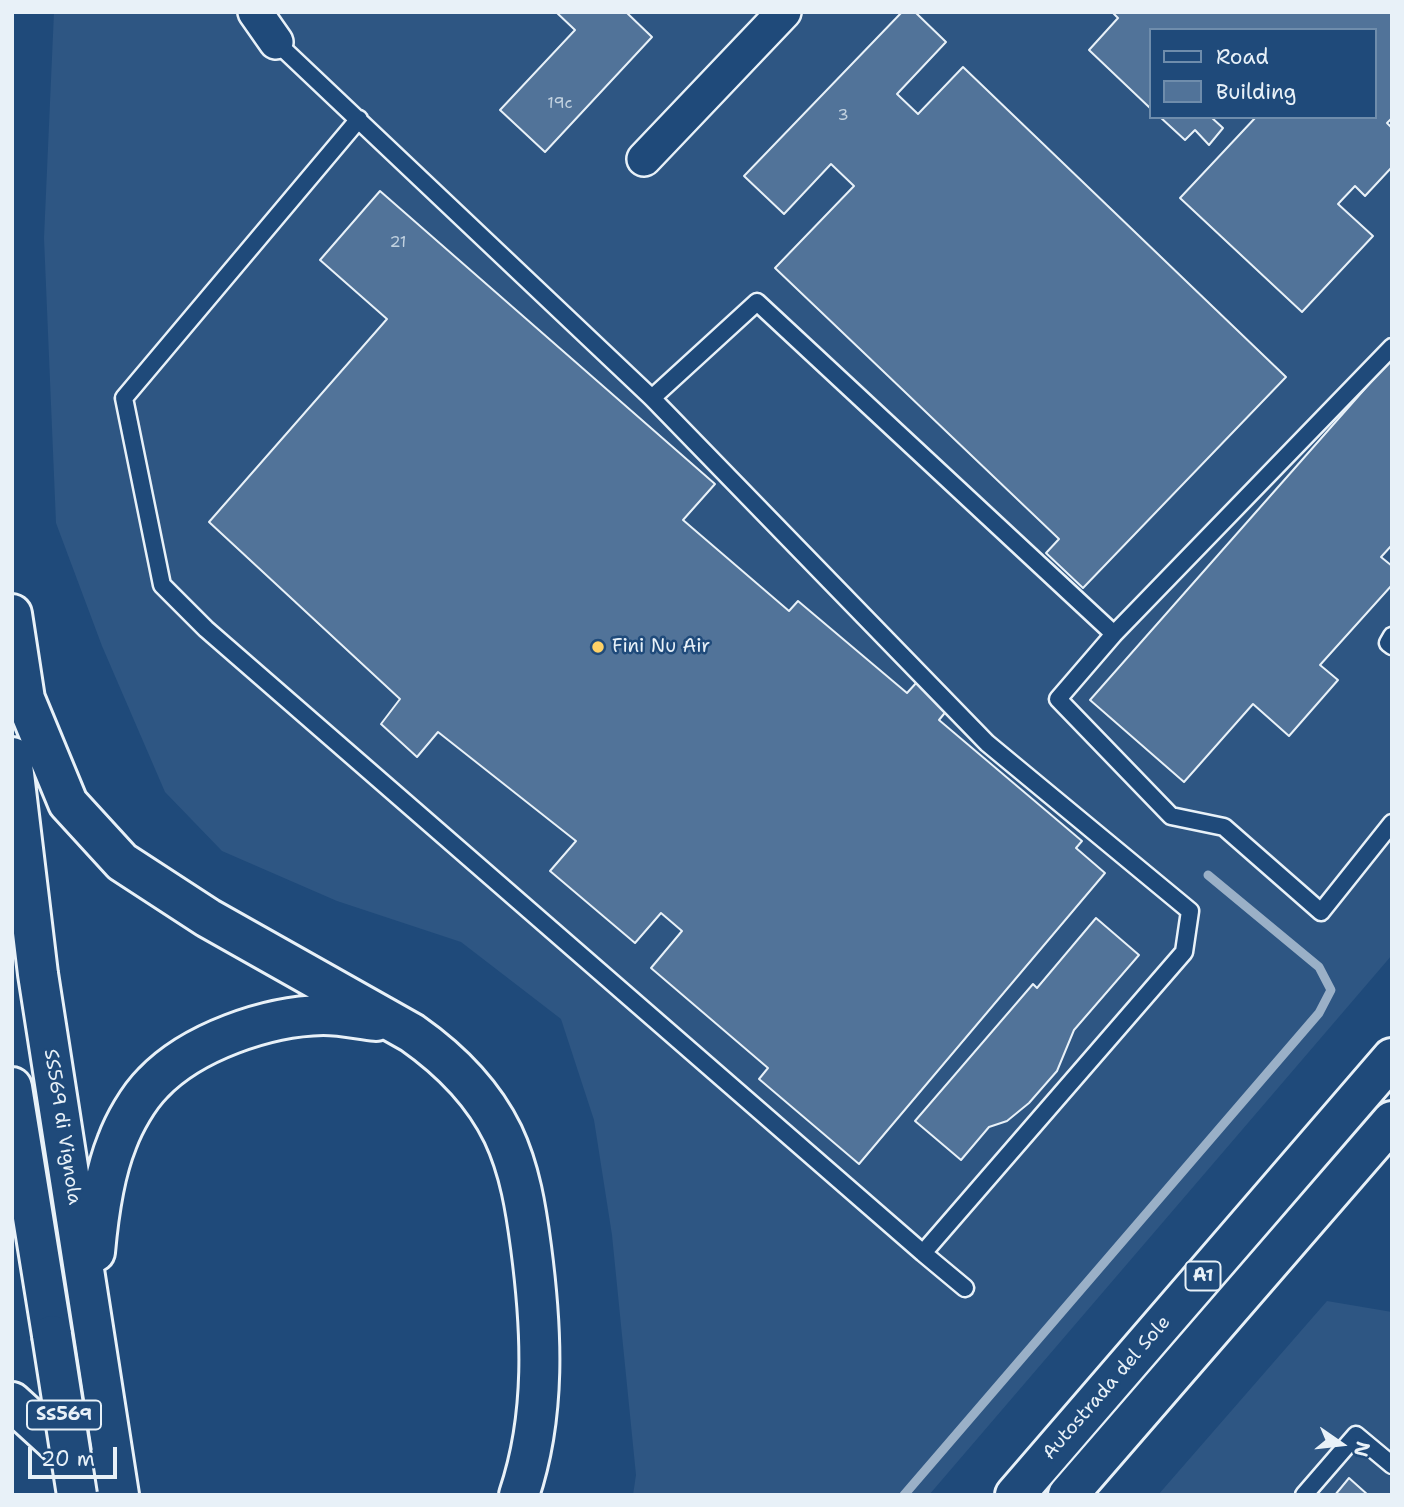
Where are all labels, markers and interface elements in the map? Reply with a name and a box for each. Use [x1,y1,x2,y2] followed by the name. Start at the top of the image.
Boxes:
[1148,28,1376,119] legend
[1216,43,1269,71] text: Road
[1216,78,1296,106] text: Building
[547,94,573,114] house number: 19c
[837,106,849,126] house number: 3
[389,233,407,253] house number: 21
[612,636,710,658] place label: Fini Nu Air
[590,639,606,655] marker: Fini Nu Air
[38,1048,86,1206] street label: SS569 di Vignola
[1186,1261,1220,1290] road number: A1
[1038,1311,1176,1465] street label: Autostrada del Sole
[27,1400,101,1430] road number: SS569
[1306,1409,1376,1479] north arrow
[32,1434,121,1478] scale bar
[1348,1439,1376,1460] text: N
[41,1445,95,1473] text: 20 m

